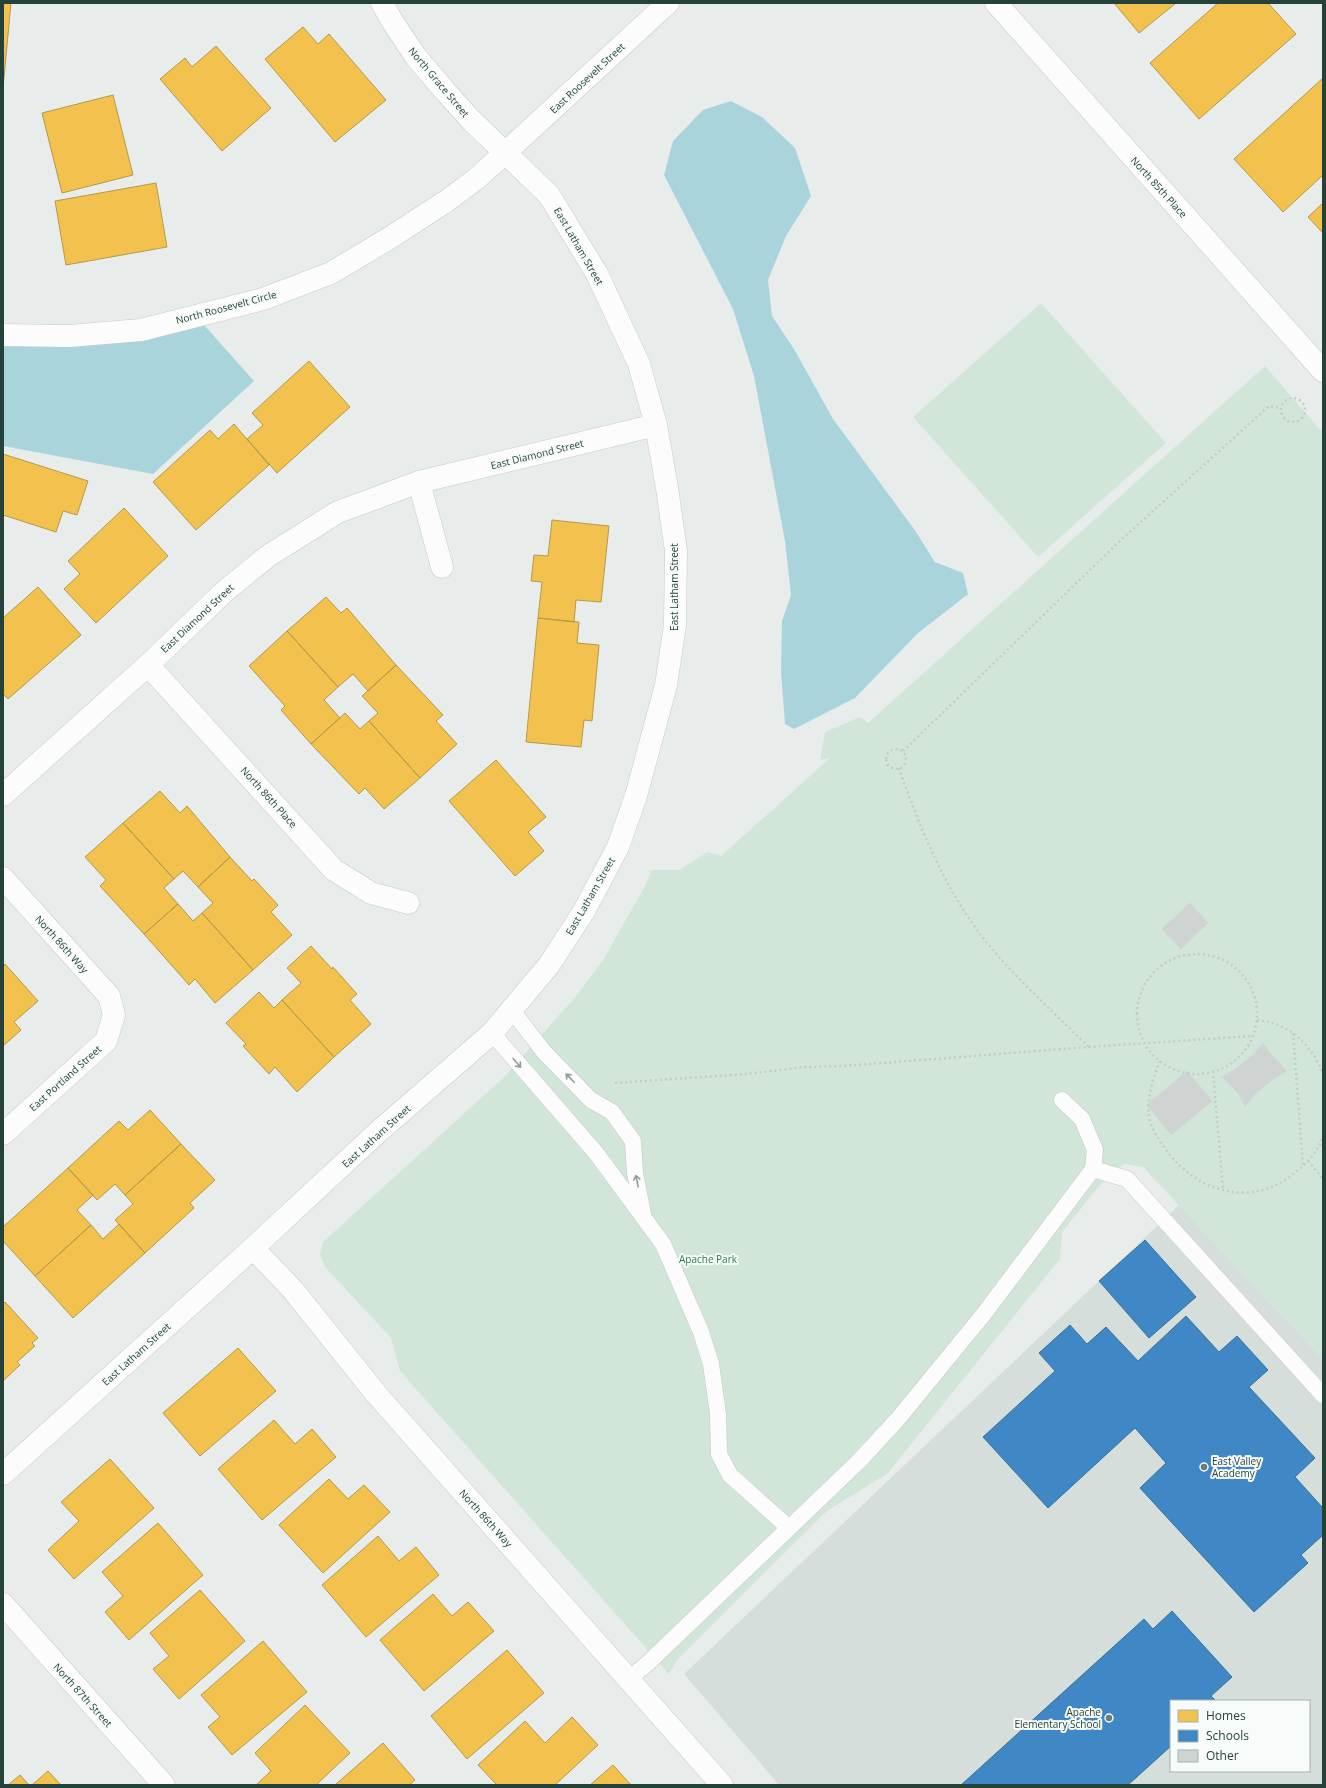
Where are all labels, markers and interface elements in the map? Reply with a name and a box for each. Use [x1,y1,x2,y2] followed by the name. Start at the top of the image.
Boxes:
[546,39,628,116] street label: East Roosevelt Street
[405,44,473,120] street label: North Grace Street
[1128,153,1191,221] street label: North 85th Place
[551,204,607,288] street label: East Latham Street
[174,287,278,327] street label: North Roosevelt Circle
[489,436,585,472] street label: East Diamond Street
[667,543,681,631] street label: East Latham Street
[157,580,237,656] street label: East Diamond Street
[238,763,301,831] street label: North 86th Place
[562,854,618,938] street label: East Latham Street
[32,912,92,977] street label: North 86th Way
[26,1042,104,1114] street label: East Portland Street
[513,1057,522,1068] one-way arrow
[565,1073,575,1083] one-way arrow
[339,1101,414,1171] street label: East Latham Street
[632,1175,640,1188] one-way arrow
[679,1252,738,1266] park label: Apache Park
[99,1319,174,1389] street label: East Latham Street
[1212,1454,1262,1480] place label: East Valley Academy
[1199,1462,1209,1472] marker: East Valley Academy
[456,1486,516,1551] street label: North 86th Way
[50,1660,116,1730] street label: North 87th Street
[1170,1700,1310,1772] legend
[1015,1705,1101,1731] place label: Apache Elementary School
[1206,1707,1246,1724] text: Homes
[1104,1713,1114,1723] marker: Apache Elementary School
[1206,1727,1249,1744] text: Schools
[1206,1747,1239,1764] text: Other

